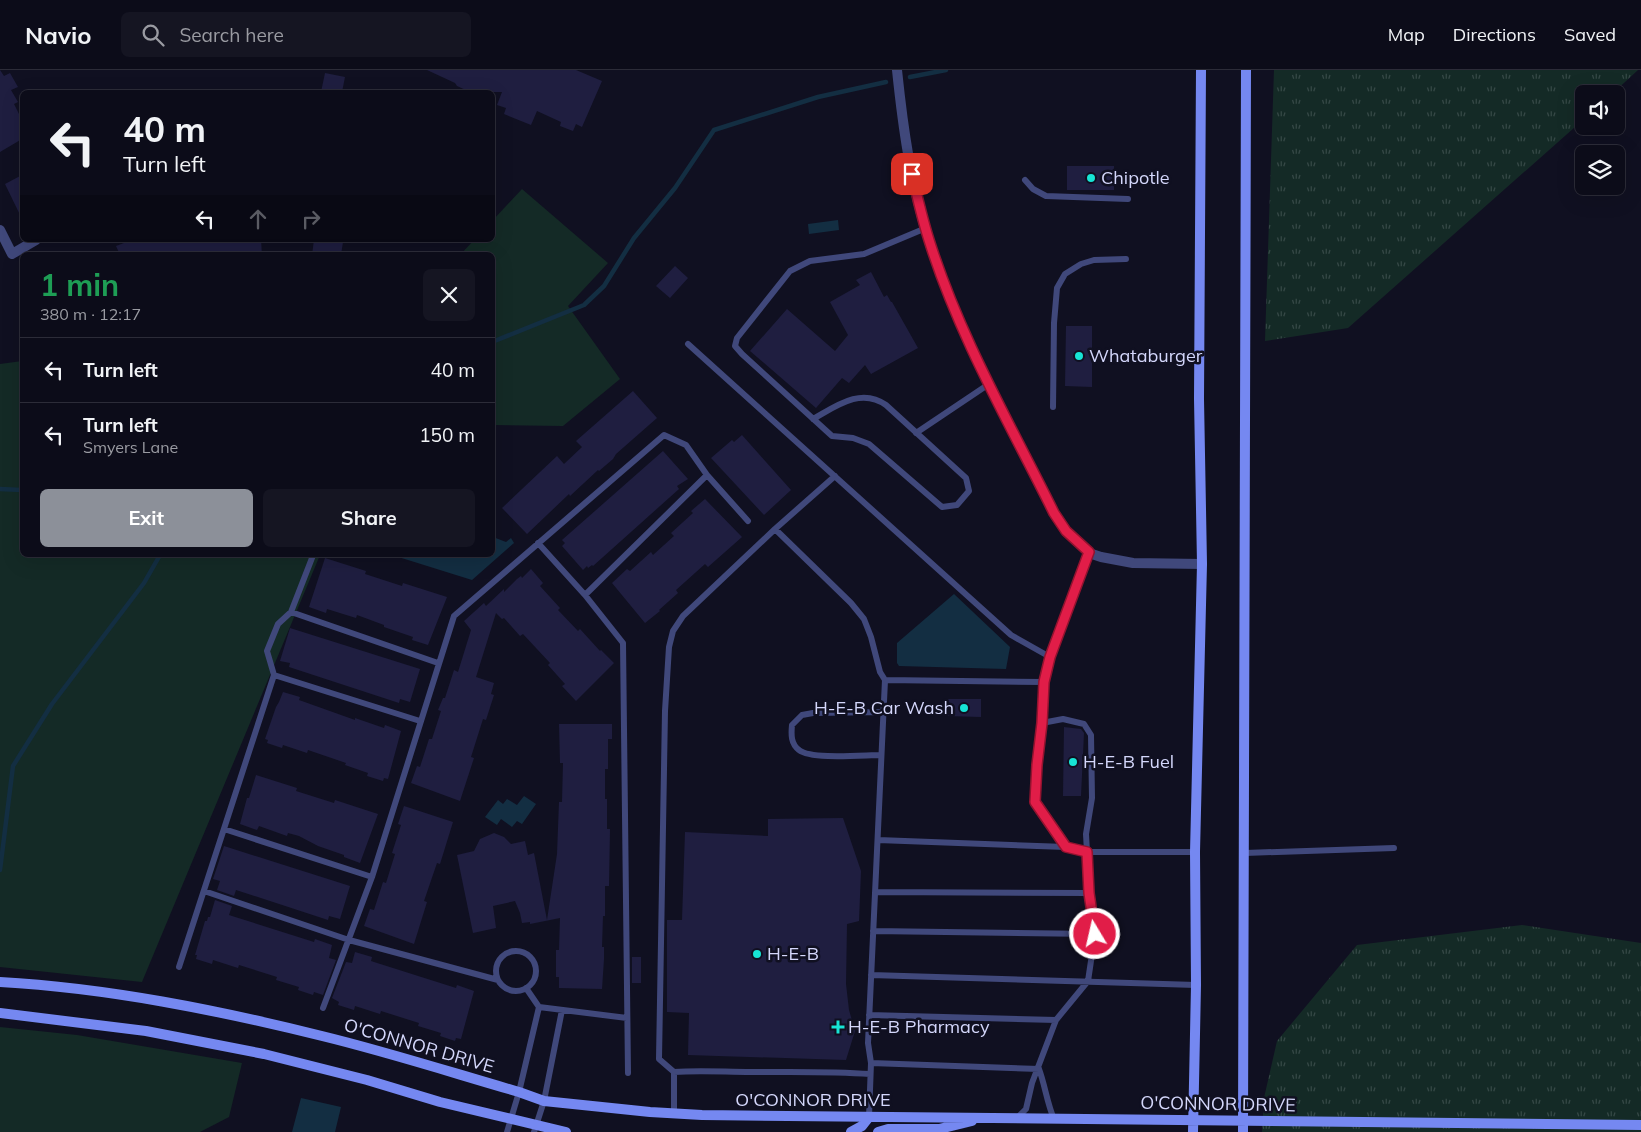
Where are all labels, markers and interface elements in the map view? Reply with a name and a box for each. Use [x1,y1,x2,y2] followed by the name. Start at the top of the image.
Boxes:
[121,12,471,57] search box
[25,20,91,50] text: Navio
[139,21,167,49] icon: search
[179,23,284,47] text: Search here
[1388,23,1425,46] text: Map
[1453,23,1536,46] text: Directions
[1564,23,1616,46] text: Saved
[1575,85,1625,195] map controls
[1575,85,1625,135] button: sound
[123,107,206,151] text: 40 m
[40,110,105,175] icon: left
[1575,145,1625,195] button: layers
[123,150,206,178] text: Turn left
[891,153,933,195] pin
[898,160,926,188] icon: arrive
[1101,166,1170,189] place label: Chipotle
[1085,172,1097,184] marker: Chipotle
[191,205,219,233] icon: left
[244,205,272,233] icon: ahead
[297,205,325,233] icon: right
[40,266,119,304] text: 1 min
[423,269,475,321] button: close
[40,304,141,324] text: 380 m · 12:17
[1089,344,1203,367] place label: Whataburger
[1073,350,1085,362] marker: Whataburger
[40,356,68,384] icon: left
[83,358,158,382] text: Turn left
[431,358,475,382] text: 40 m
[83,413,158,437] text: Turn left
[40,421,68,449] icon: left
[419,423,475,447] text: 150 m
[83,437,178,457] text: Smyers Lane
[40,489,253,547] button: Exit
[263,489,475,547] button: Share
[814,696,954,719] place label: H-E-B Car Wash
[958,702,970,714] marker: H-E-B Car Wash
[1083,750,1174,773] place label: H-E-B Fuel
[1067,756,1079,768] marker: H-E-B Fuel
[1068,907,1120,959] position arrow
[767,942,819,965] place label: H-E-B
[751,948,763,960] marker: H-E-B
[341,1013,497,1078] street label: O'CONNOR DRIVE
[848,1015,990,1038] place label: H-E-B Pharmacy
[832,1021,844,1033] marker: H-E-B Pharmacy
[735,1088,891,1111] street label: O'CONNOR DRIVE
[1140,1091,1296,1116] street label: O'CONNOR DRIVE

